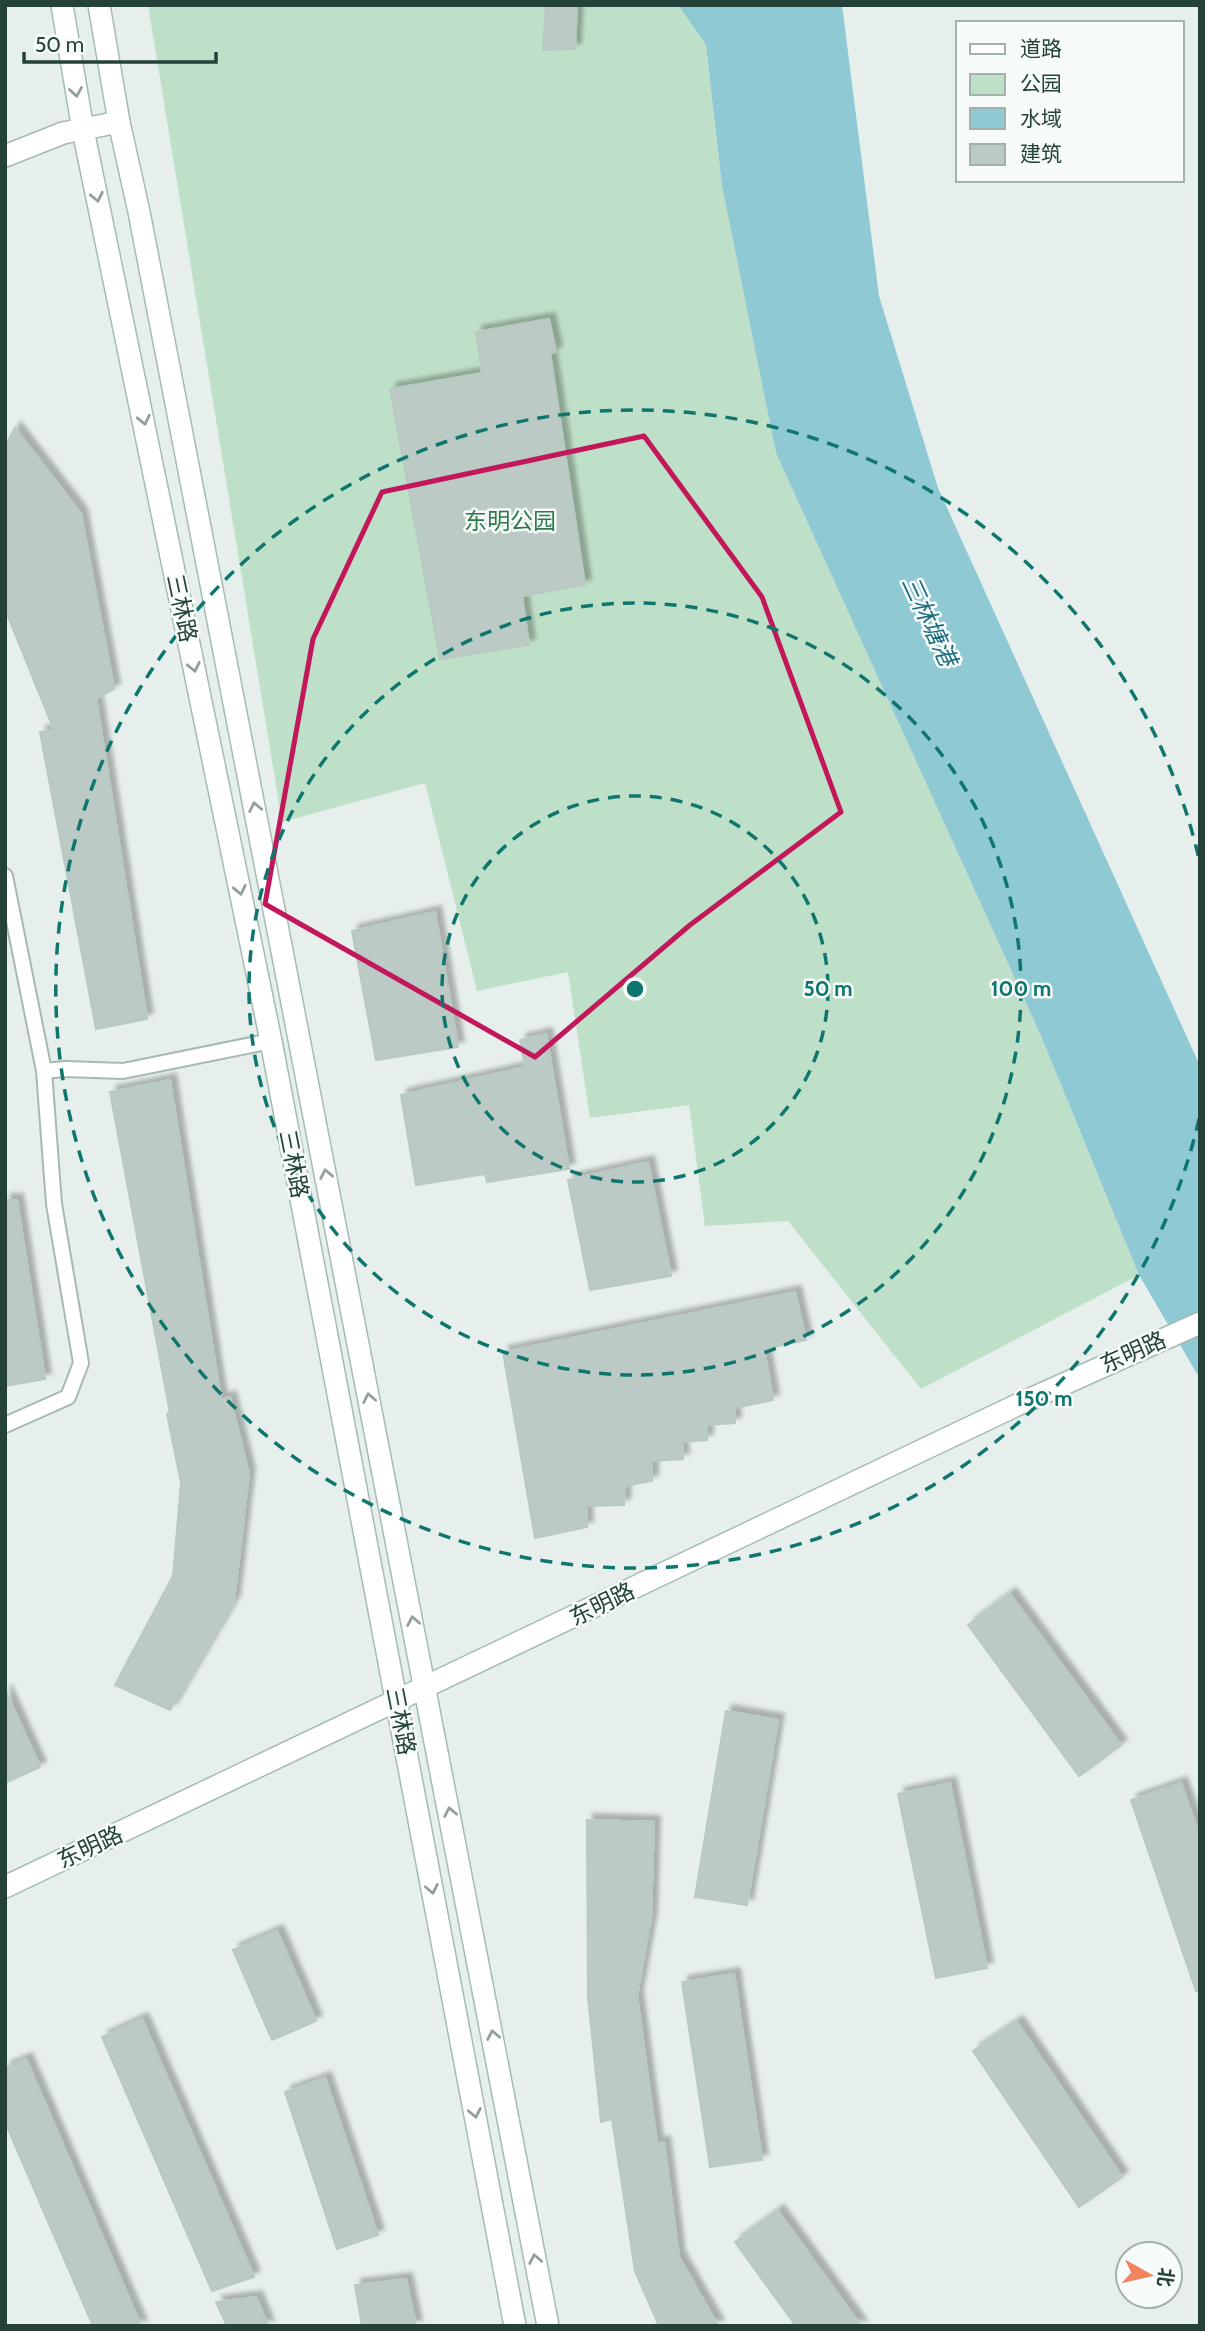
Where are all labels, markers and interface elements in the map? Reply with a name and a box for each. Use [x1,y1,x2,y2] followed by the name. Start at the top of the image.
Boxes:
[24,21,217,65] scale bar
[956,21,1184,182] legend
[35,32,84,57] text: 50 m
[1020,36,1062,61] text: 道路
[1020,71,1062,96] text: 公园
[68,86,83,98] one-way arrow
[1020,106,1062,131] text: 水域
[1020,141,1062,166] text: 建筑
[89,191,104,203] one-way arrow
[135,414,150,426] one-way arrow
[464,507,556,535] park label: 东明公园
[161,571,203,645] street label: 三林路
[896,571,964,673] water label: 三林塘港
[186,661,201,673] one-way arrow
[248,801,263,813] one-way arrow
[231,884,246,896] one-way arrow
[803,976,853,1001] text: 50 m
[991,976,1051,1001] text: 100 m
[623,977,647,1001] centre of rings
[274,1127,314,1201] street label: 三林路
[319,1168,334,1180] one-way arrow
[1096,1325,1170,1379] street label: 东明路
[1016,1386,1072,1411] text: 150 m
[363,1392,378,1404] one-way arrow
[565,1576,639,1632] street label: 东明路
[406,1615,421,1627] one-way arrow
[381,1684,421,1758] street label: 三林路
[443,1806,458,1818] one-way arrow
[53,1820,127,1874] street label: 东明路
[424,1883,439,1895] one-way arrow
[486,2029,501,2041] one-way arrow
[466,2107,481,2119] one-way arrow
[1114,2240,1184,2310] north arrow
[529,2253,544,2265] one-way arrow
[1153,2266,1178,2288] text: 北

